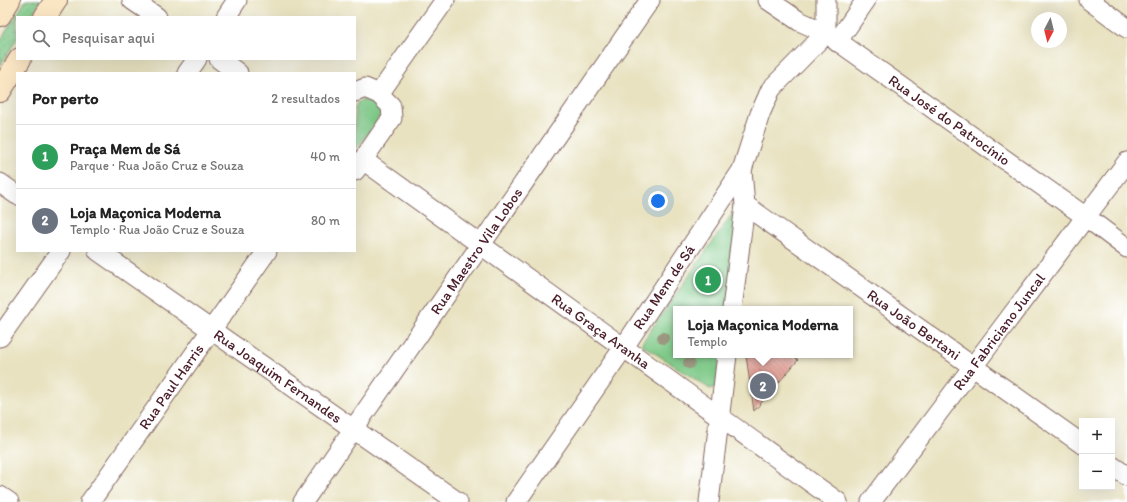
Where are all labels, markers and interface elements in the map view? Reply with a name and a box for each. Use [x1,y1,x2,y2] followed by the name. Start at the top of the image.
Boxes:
[1031,12,1067,48] north arrow
[16,16,356,60] search box
[30,27,52,49] icon: search
[62,29,155,47] text: Pesquisar aqui
[885,71,1014,169] street label: Rua José do Patrocínio
[32,88,99,108] text: Por perto
[271,91,340,106] text: 2 resultados
[70,140,180,158] text: Praça Mem de Sá
[42,149,48,164] text: 1
[310,149,340,164] text: 40 m
[70,158,244,173] text: Parque · Rua João Cruz e Souza
[426,184,527,318] street label: Rua Maestro Vila Lobos
[648,191,668,211] your location
[70,204,221,222] text: Loja Maçonica Moderna
[42,213,48,228] text: 2
[311,213,340,228] text: 80 m
[70,222,245,237] text: Templo · Rua João Cruz e Souza
[629,241,699,333] street label: Rua Mem de Sá
[695,265,721,295] pin: 1
[949,269,1049,394] street label: Rua Fabriciano Juncal
[864,285,964,364] street label: Rua João Bertani
[548,290,654,373] street label: Rua Graça Aranha
[673,306,853,358] popup
[687,316,839,334] text: Loja Maçonica Moderna
[210,325,345,427] street label: Rua Joaquim Fernandes
[687,334,727,349] text: Templo
[135,340,208,433] street label: Rua Paul Harris
[750,371,776,401] pin: 2
[1079,418,1115,490] map controls
[1079,418,1115,454] button: +
[1079,454,1115,490] button: −

